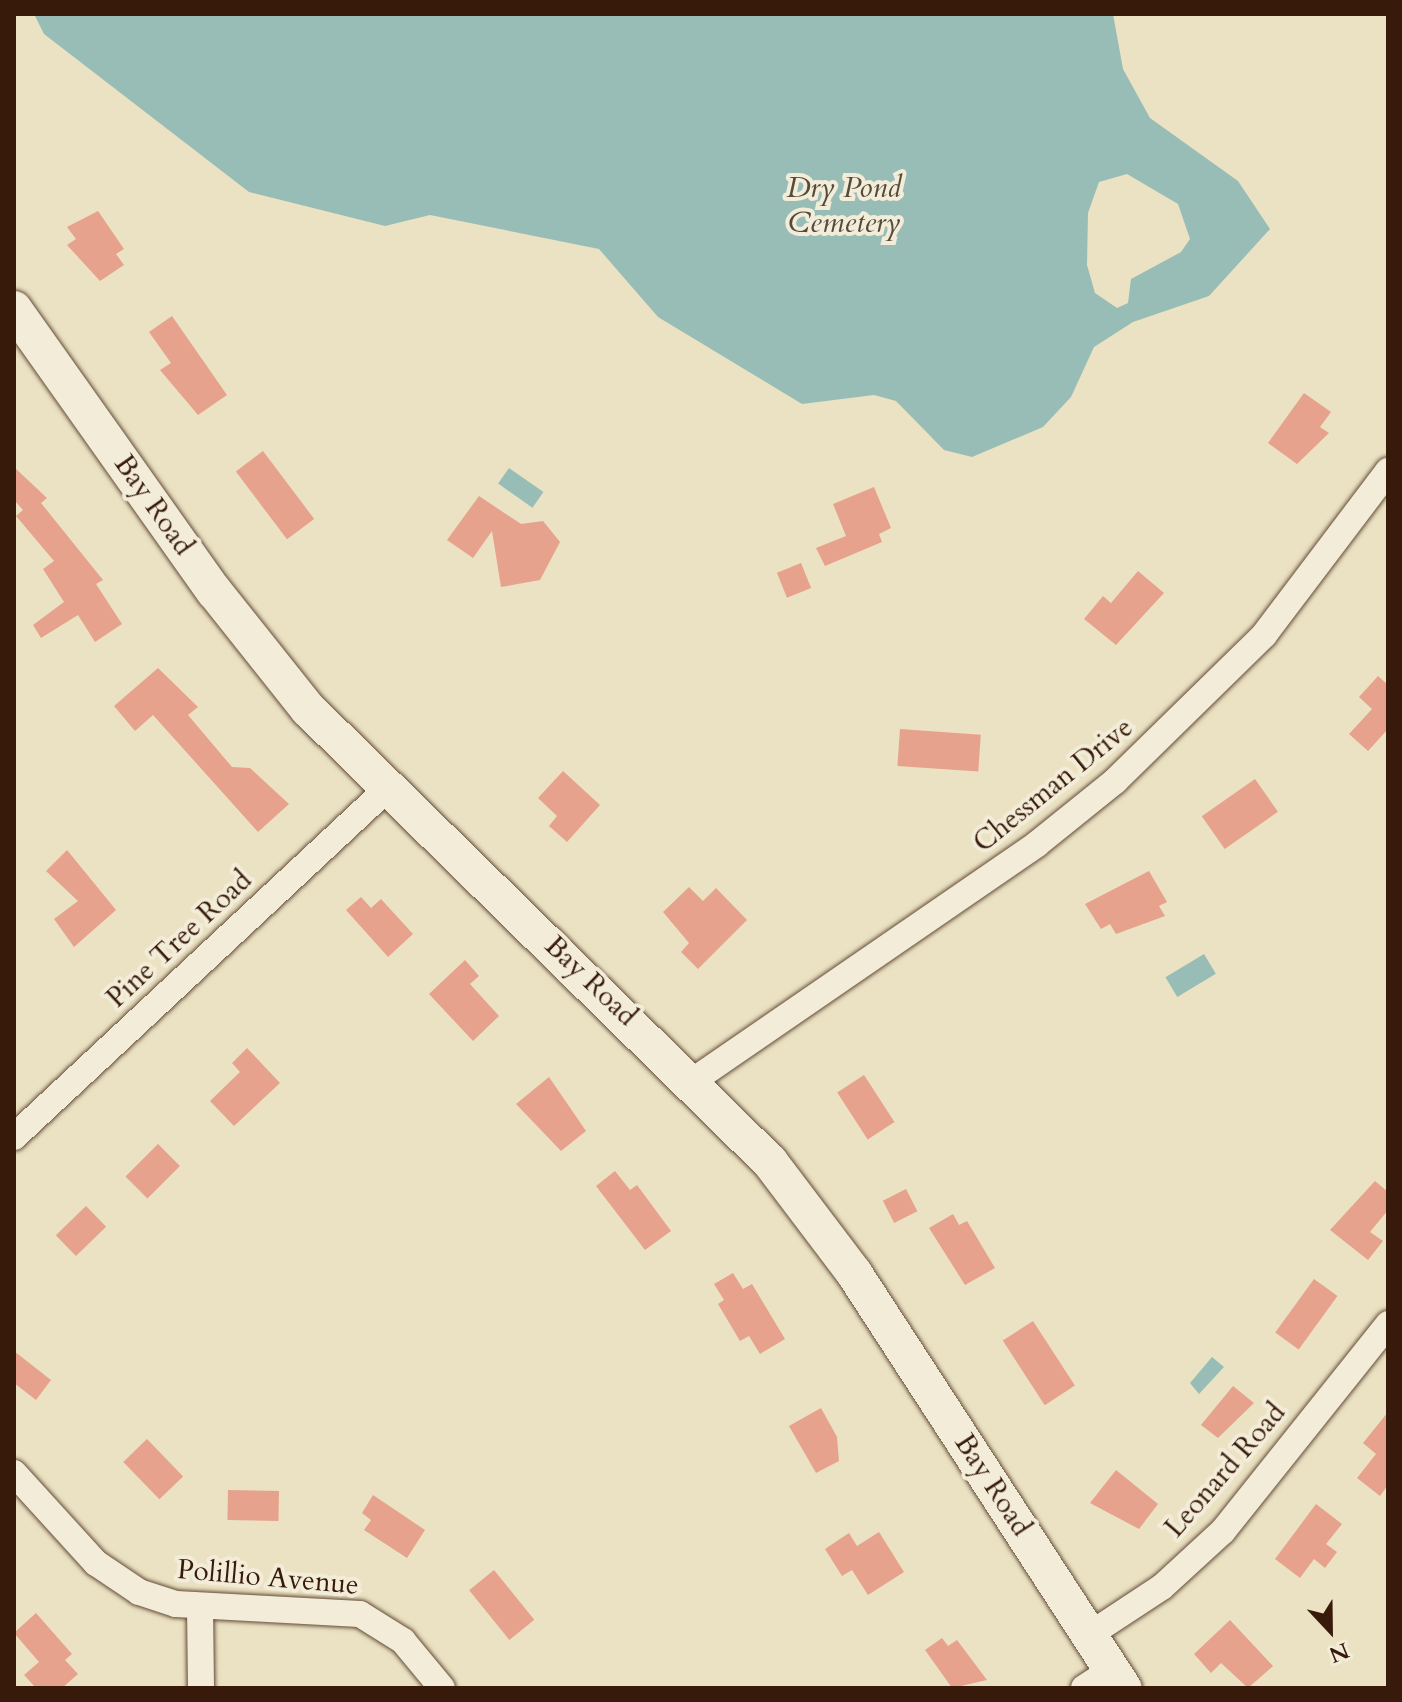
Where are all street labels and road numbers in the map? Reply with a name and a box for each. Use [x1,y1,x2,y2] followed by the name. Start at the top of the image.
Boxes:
[107,448,201,562] street label: Bay Road
[967,711,1139,859] street label: Chessman Drive
[100,863,258,1015] street label: Pine Tree Road
[538,929,644,1033] street label: Bay Road
[1158,1396,1292,1544] street label: Leonard Road
[948,1428,1038,1542] street label: Bay Road
[176,1552,360,1602] street label: Polillio Avenue

